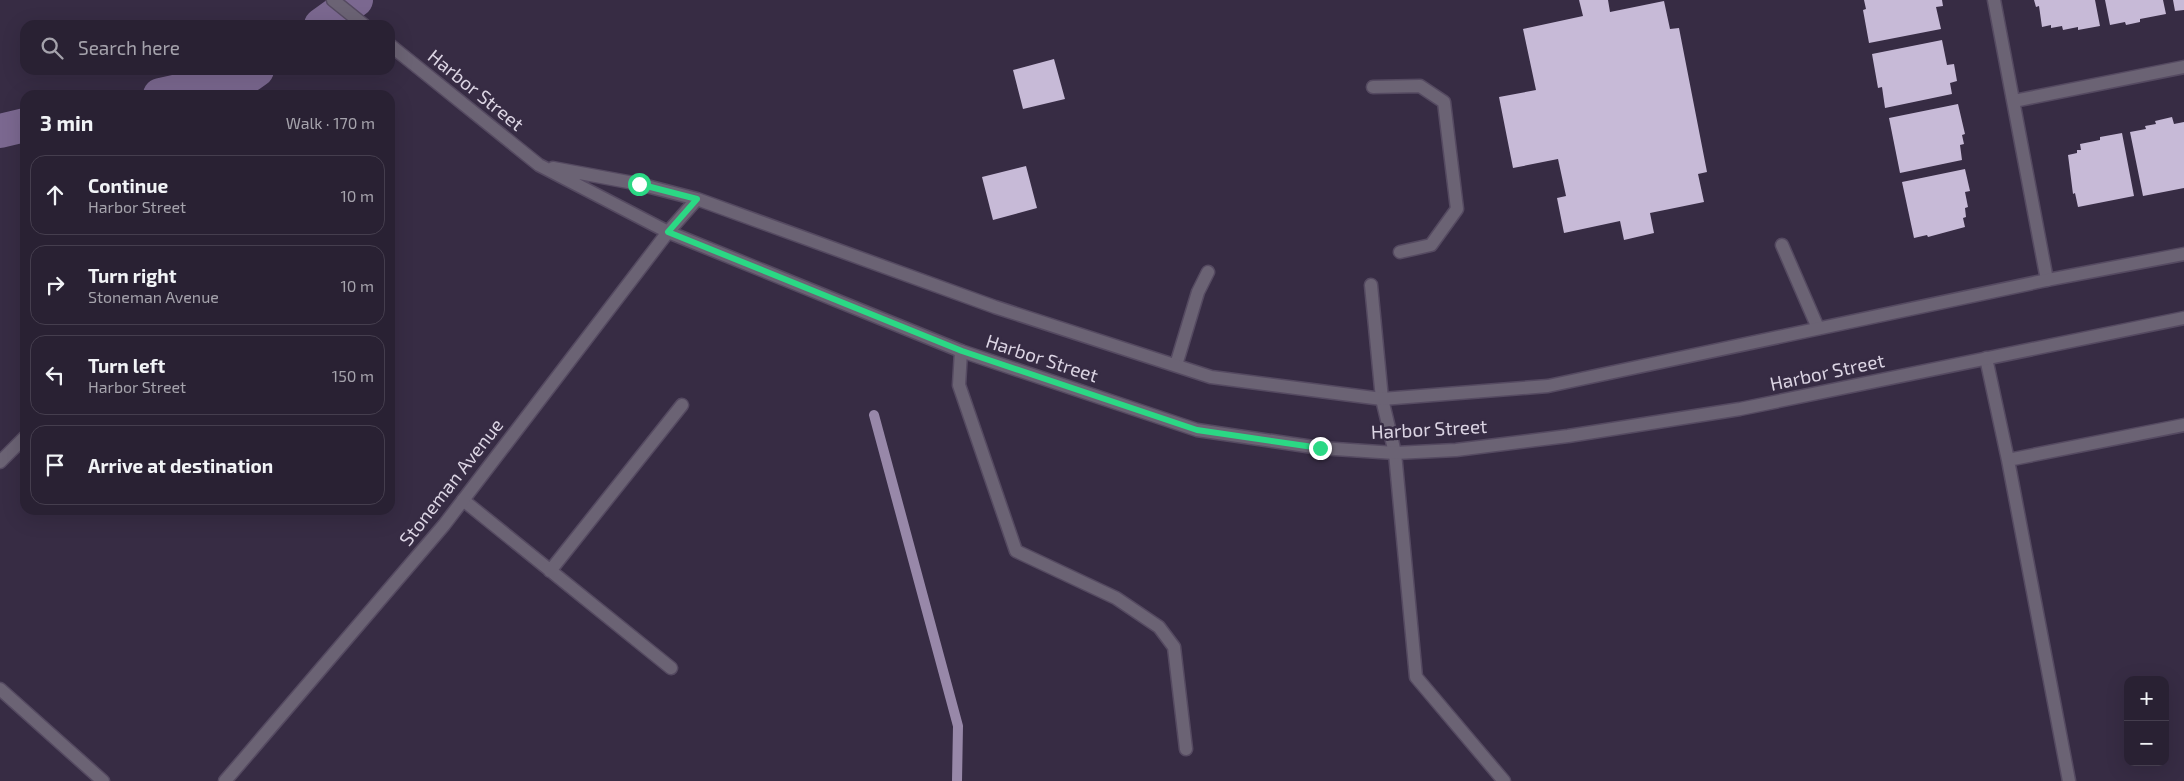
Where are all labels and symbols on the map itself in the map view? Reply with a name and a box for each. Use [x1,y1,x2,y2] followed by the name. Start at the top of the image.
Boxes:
[424,44,529,135] street label: Harbor Street
[628,173,651,196] route start
[983,329,1101,386] street label: Harbor Street
[1767,348,1886,395] street label: Harbor Street
[394,413,508,550] street label: Stoneman Avenue
[1370,414,1488,443] street label: Harbor Street
[1309,437,1332,460] route end

